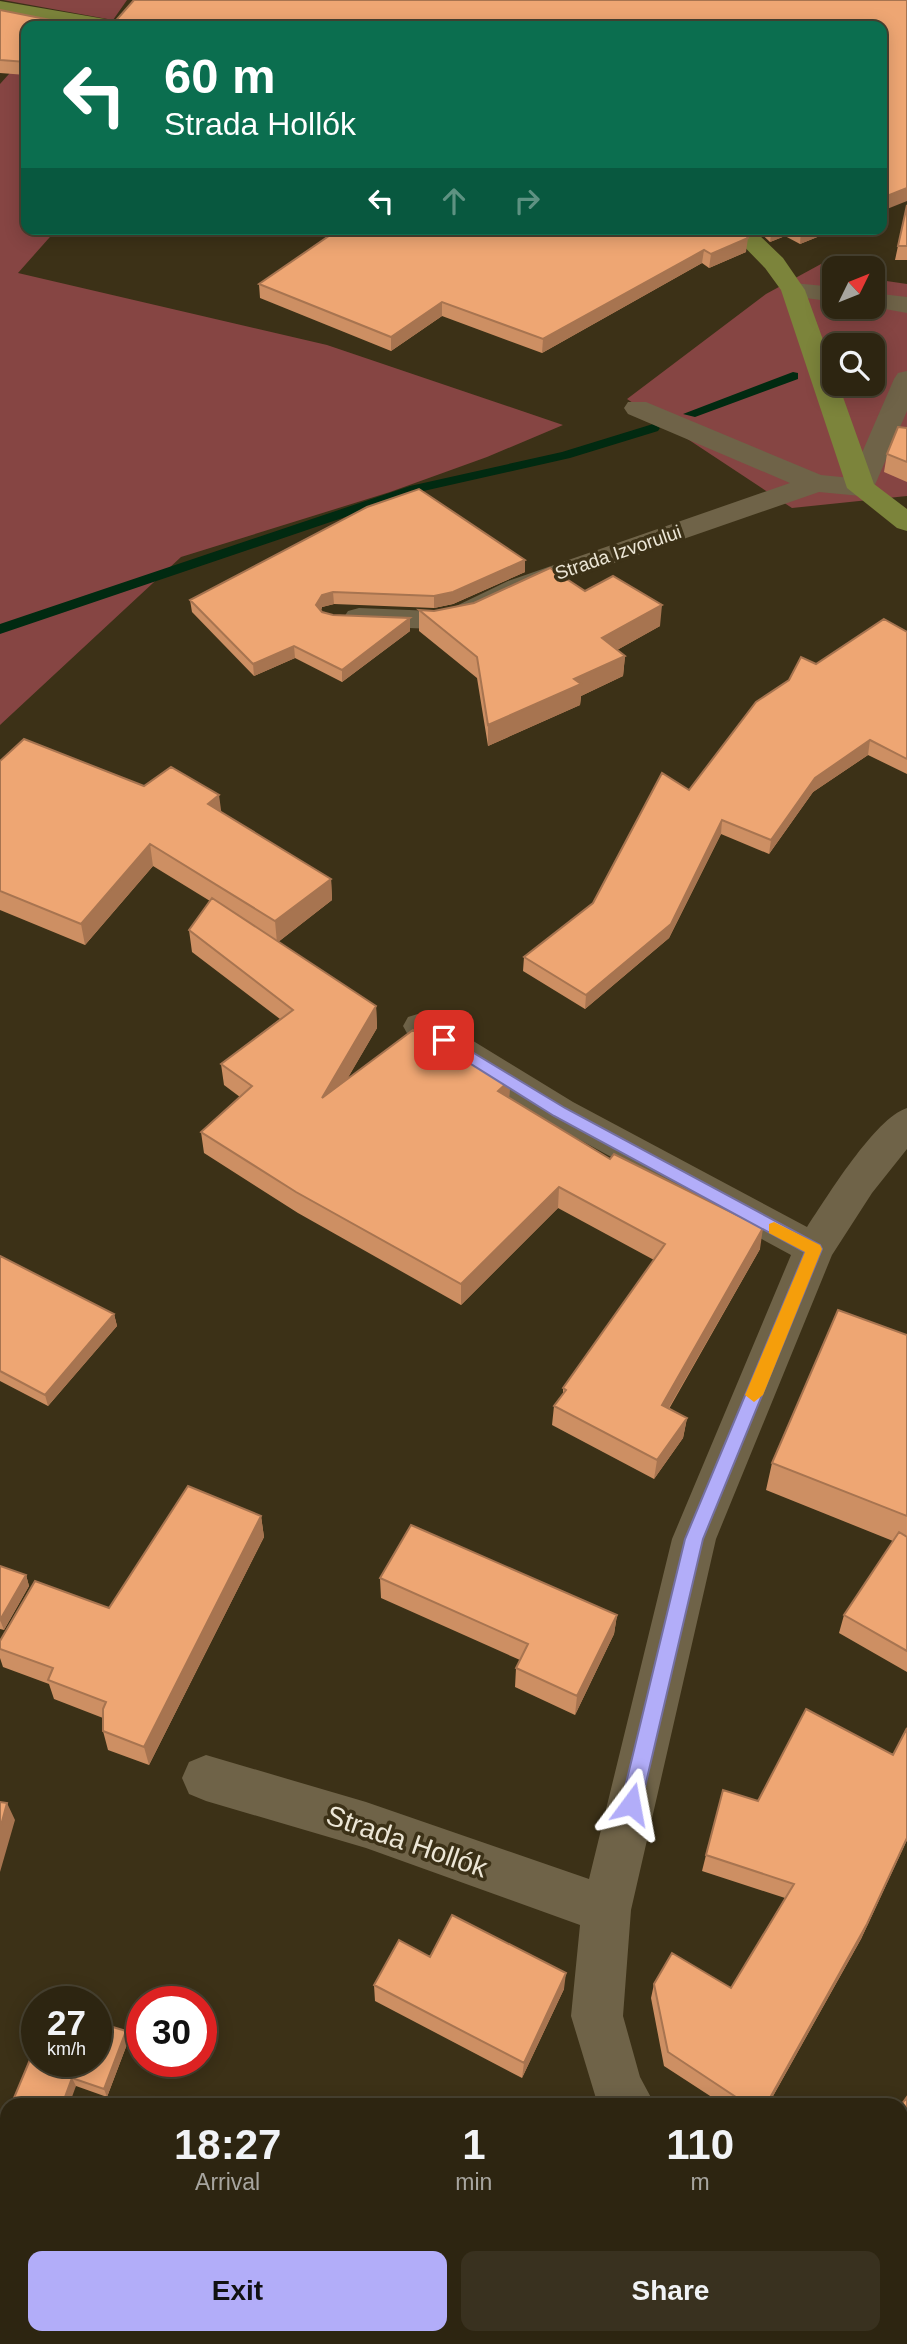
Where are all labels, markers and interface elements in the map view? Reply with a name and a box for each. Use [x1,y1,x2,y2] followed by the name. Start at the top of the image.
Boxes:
[49,49,140,140] icon: left
[164,49,276,103] text: 60 m
[164,106,356,142] text: Strada Hollók
[362,182,400,220] icon: left
[435,182,473,220] icon: ahead
[508,182,546,220] icon: right
[822,256,886,318] north arrow
[822,256,885,396] map controls
[822,333,885,396] button: search
[552,521,684,584] street label: Strada Izvorului
[414,1010,474,1070] pin
[425,1021,463,1059] icon: arrive
[594,1767,668,1841] position arrow
[322,1799,492,1884] street label: Strada Hollók
[126,1986,217,2077] speed limit sign: 30
[47,2003,86,2042] text: 27
[47,2039,86,2059] text: km/h
[174,2121,281,2168] text: 18:27
[462,2121,486,2168] text: 1
[666,2121,734,2168] text: 110
[195,2169,260,2195] text: Arrival
[455,2169,492,2195] text: min
[691,2169,710,2195] text: m
[28,2251,447,2331] button: Exit
[461,2251,880,2331] button: Share

